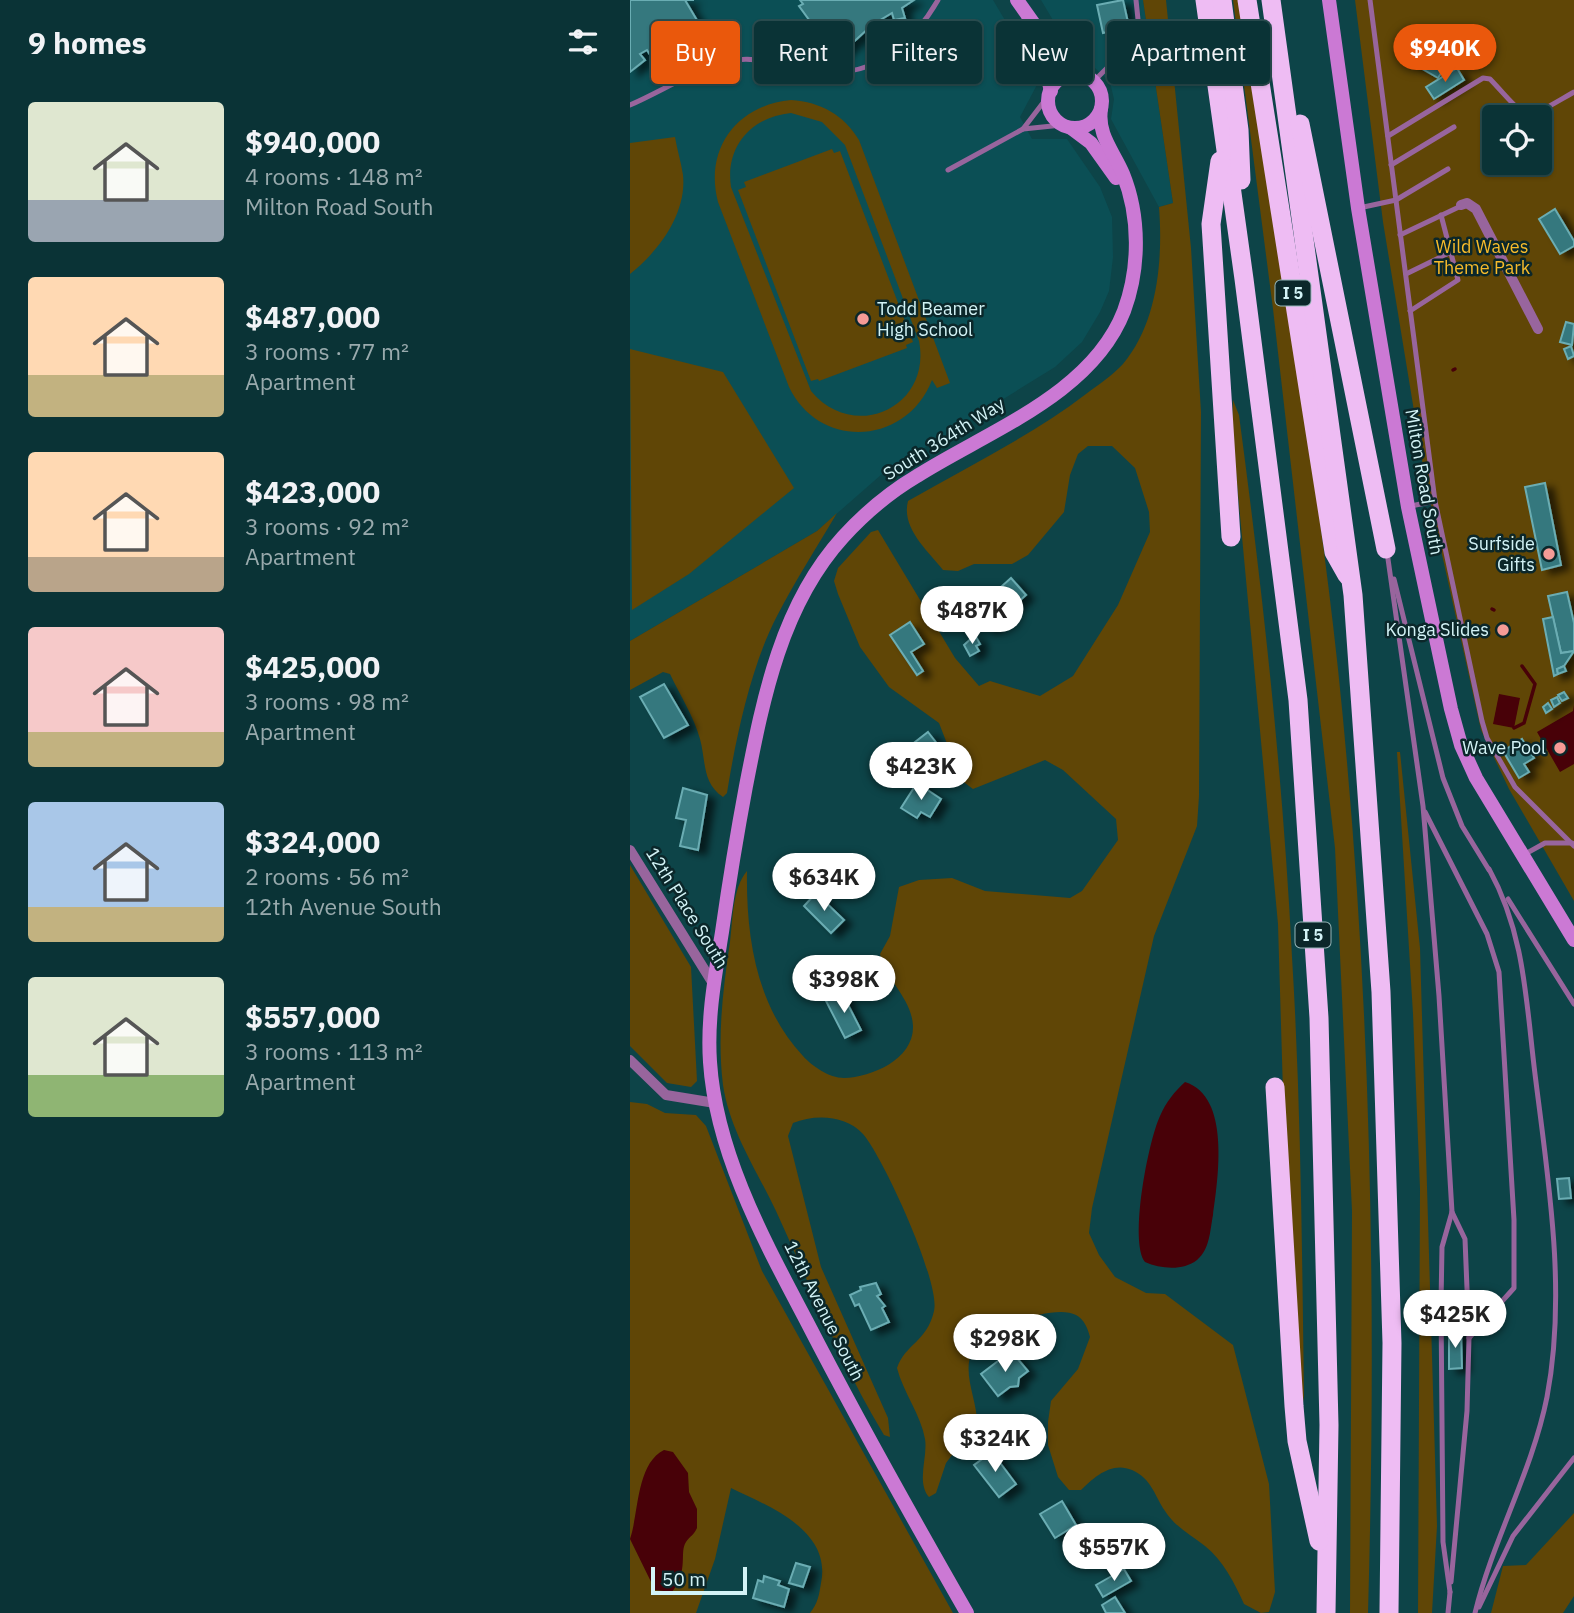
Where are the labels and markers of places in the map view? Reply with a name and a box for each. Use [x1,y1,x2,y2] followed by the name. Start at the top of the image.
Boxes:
[1396,24,1494,84] pin: $940K
[877,297,985,341] place label: Todd Beamer High School
[855,311,871,327] marker: Todd Beamer High School
[1468,532,1535,576] place label: Surfside Gifts
[1541,546,1557,562] marker: Surfside Gifts
[923,586,1021,646] pin: $487K
[1385,618,1489,641] place label: Konga Slides
[1495,622,1511,638] marker: Konga Slides
[1462,736,1546,759] place label: Wave Pool
[1552,740,1568,756] marker: Wave Pool
[872,742,970,802] pin: $423K
[775,853,873,913] pin: $634K
[795,956,893,1015] pin: $398K
[1406,1290,1504,1350] pin: $425K
[956,1314,1054,1374] pin: $298K
[946,1414,1044,1474] pin: $324K
[1065,1524,1163,1583] pin: $557K

